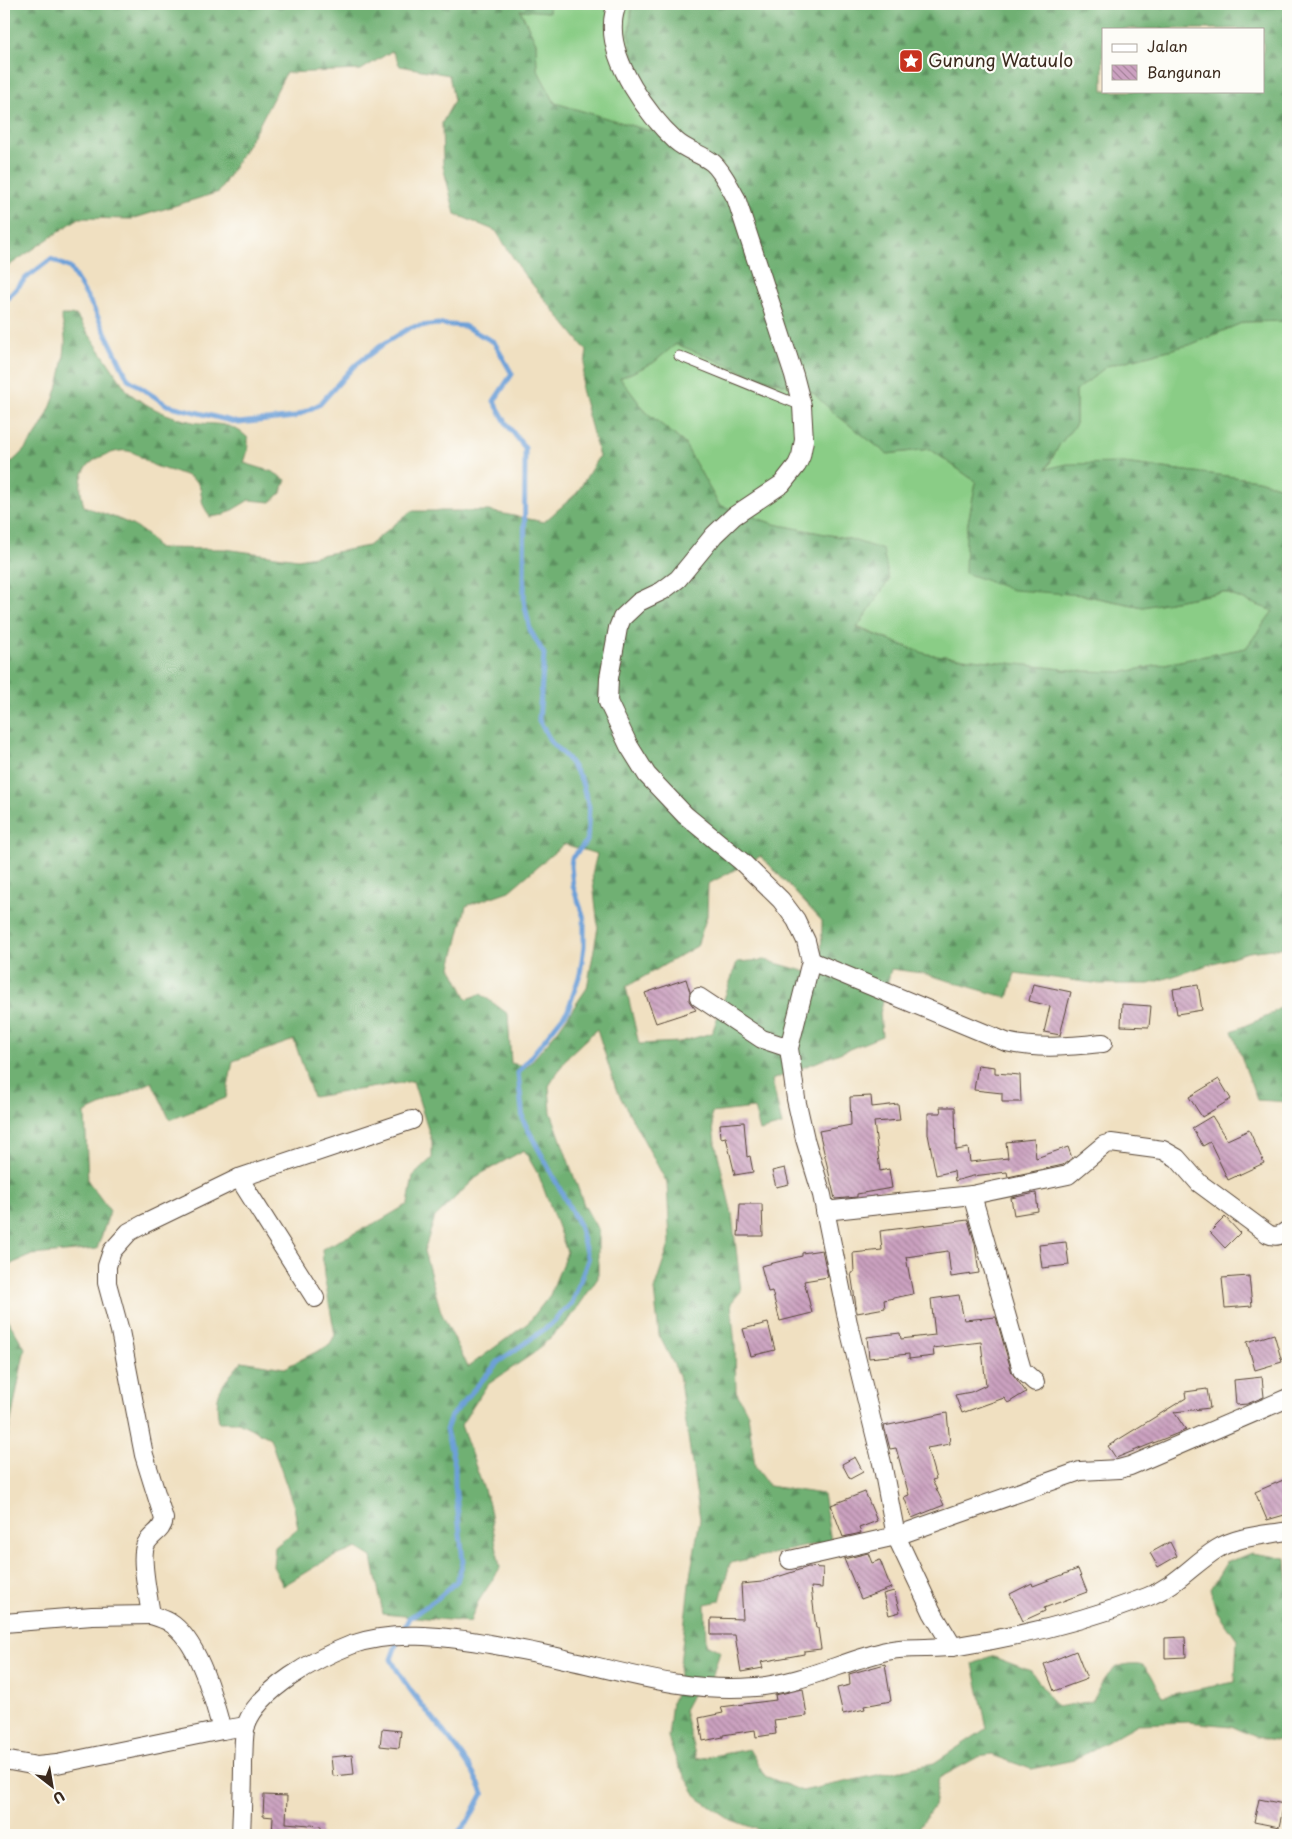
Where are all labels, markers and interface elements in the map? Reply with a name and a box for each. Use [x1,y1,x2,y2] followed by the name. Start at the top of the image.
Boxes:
[1102,28,1264,92] legend
[1147,34,1188,57] text: Jalan
[928,46,1073,73] place label: Gunung Watuulo
[898,48,924,74] place icon: Gunung Watuulo
[1147,60,1221,83] text: Bangunan
[28,1762,78,1812] north arrow
[49,1786,69,1809] text: U

